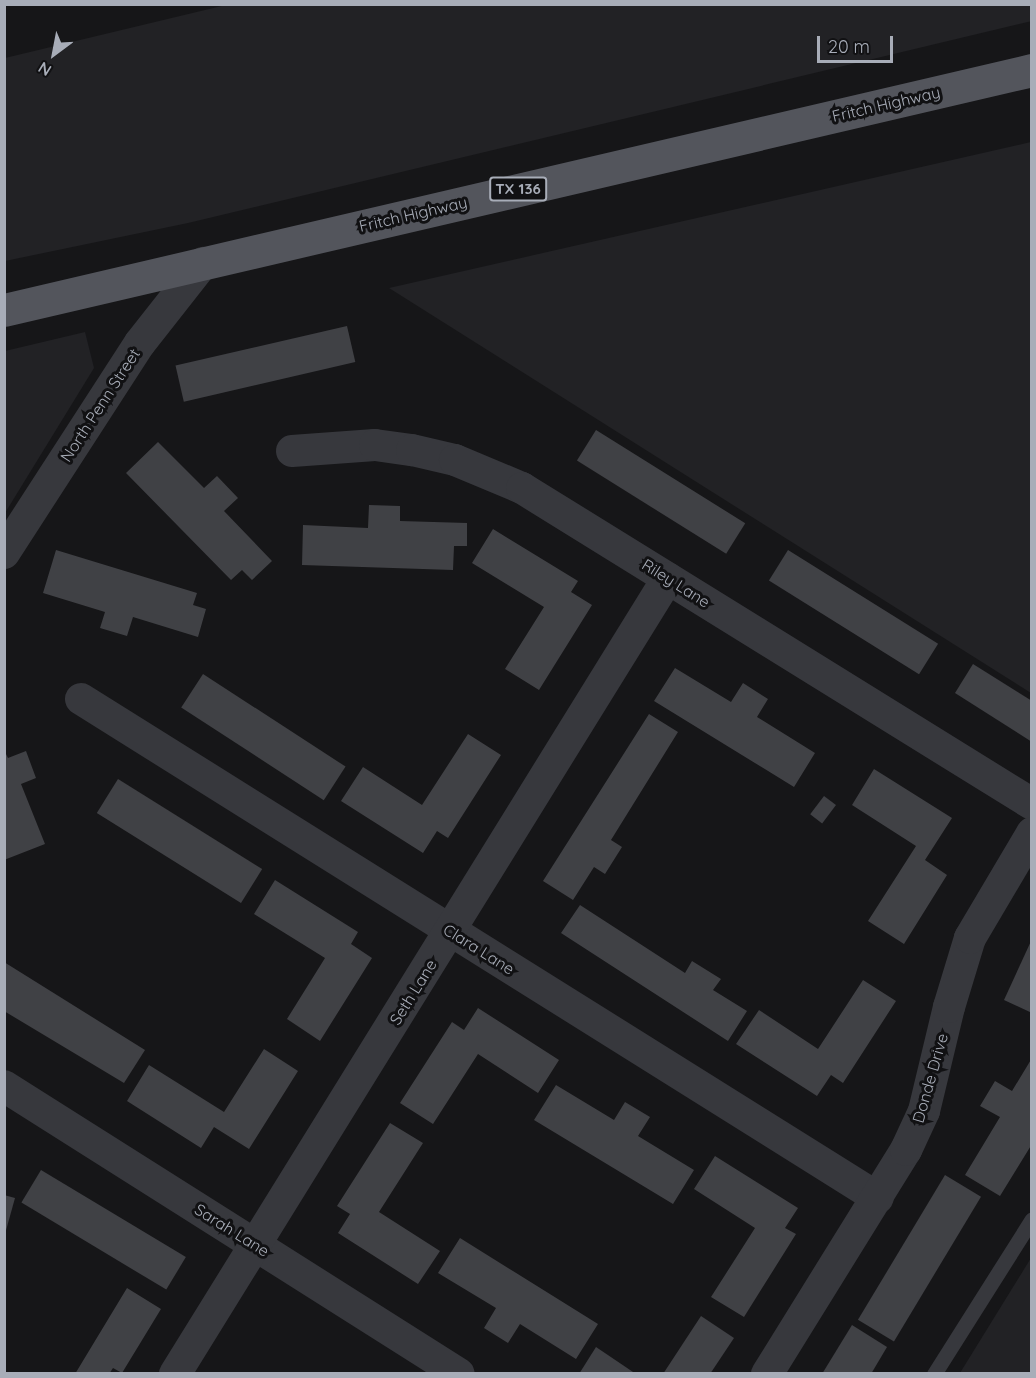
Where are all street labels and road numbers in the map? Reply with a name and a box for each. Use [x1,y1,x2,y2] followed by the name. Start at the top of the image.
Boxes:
[830,82,942,126] street label: Fritch Highway
[488,177,548,201] road number: TX 136
[357,192,469,236] street label: Fritch Highway
[56,345,144,465] street label: North Penn Street
[638,555,714,611] street label: Riley Lane
[440,920,518,978] street label: Clara Lane
[385,956,441,1028] street label: Seth Lane
[908,1031,952,1125] street label: Donde Drive
[191,1200,273,1260] street label: Sarah Lane

